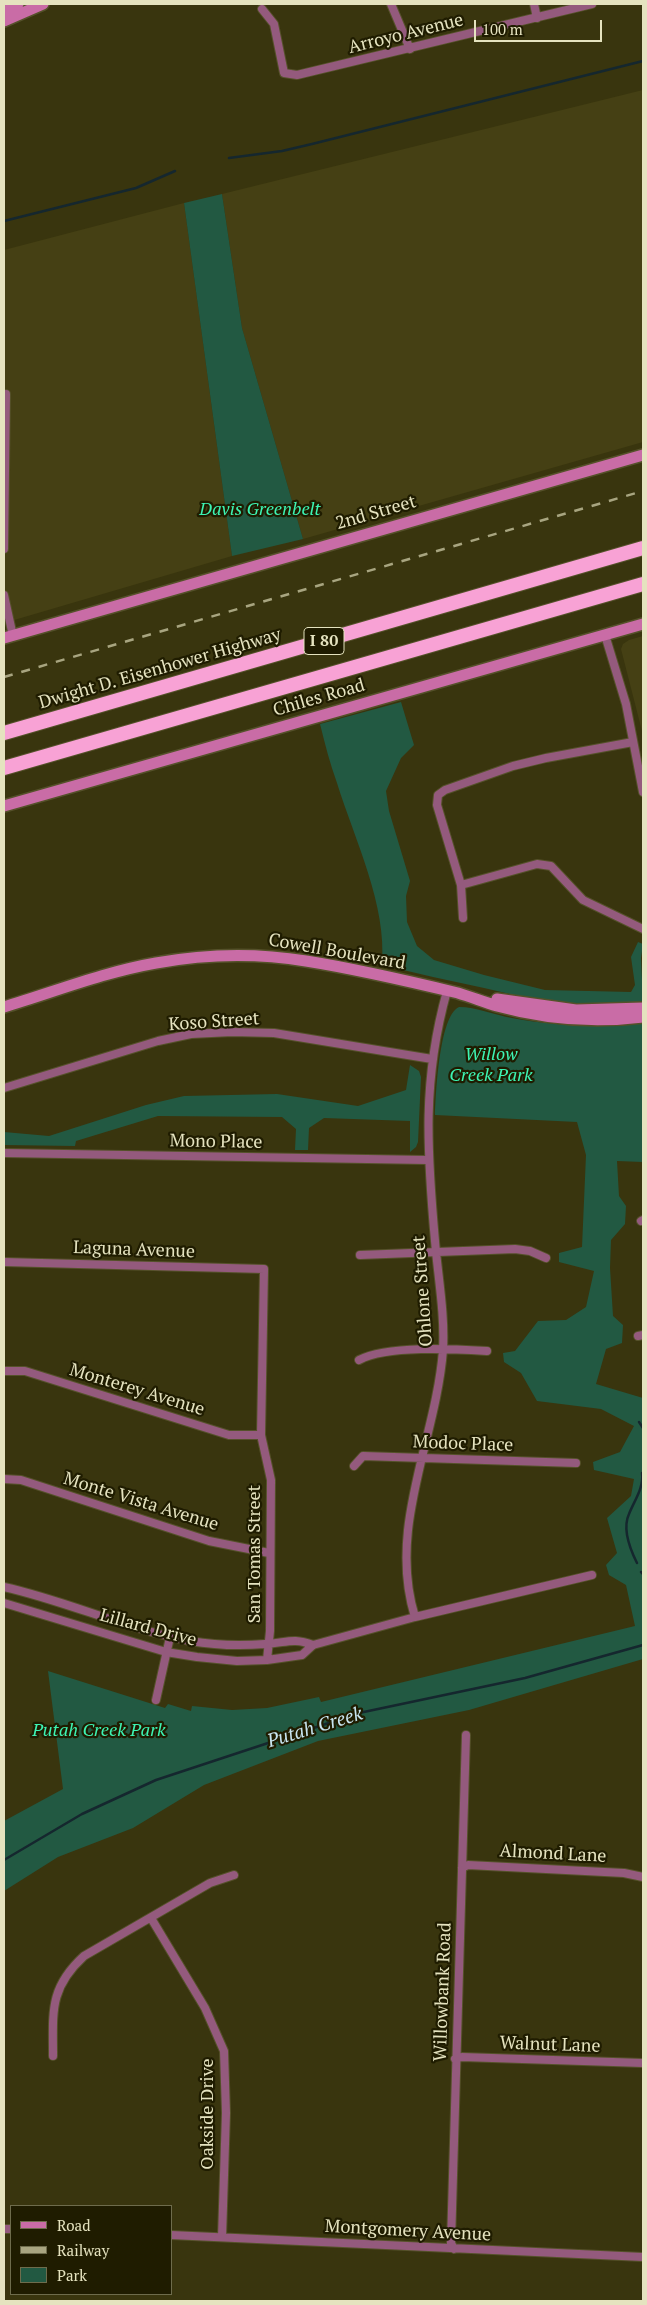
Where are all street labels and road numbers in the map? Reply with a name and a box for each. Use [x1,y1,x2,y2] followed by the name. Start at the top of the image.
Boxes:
[346,9,466,59] street label: Arroyo Avenue
[333,491,419,535] street label: 2nd Street
[36,624,284,714] street label: Dwight D. Eisenhower Highway
[304,627,344,654] road number: I 80
[271,675,367,721] street label: Chiles Road
[267,929,407,975] street label: Cowell Boulevard
[168,1008,260,1036] street label: Koso Street
[169,1130,263,1154] street label: Mono Place
[408,1235,438,1347] street label: Ohlone Street
[73,1237,195,1263] street label: Laguna Avenue
[67,1359,207,1421] street label: Monterey Avenue
[412,1431,514,1457] street label: Modoc Place
[61,1468,221,1536] street label: Monte Vista Avenue
[244,1485,266,1623] street label: San Tomas Street
[97,1605,199,1651] street label: Lillard Drive
[499,1840,607,1868] street label: Almond Lane
[430,1922,456,2062] street label: Willowbank Road
[499,2032,601,2058] street label: Walnut Lane
[197,2058,219,2170] street label: Oakside Drive
[324,2216,492,2246] street label: Montgomery Avenue

